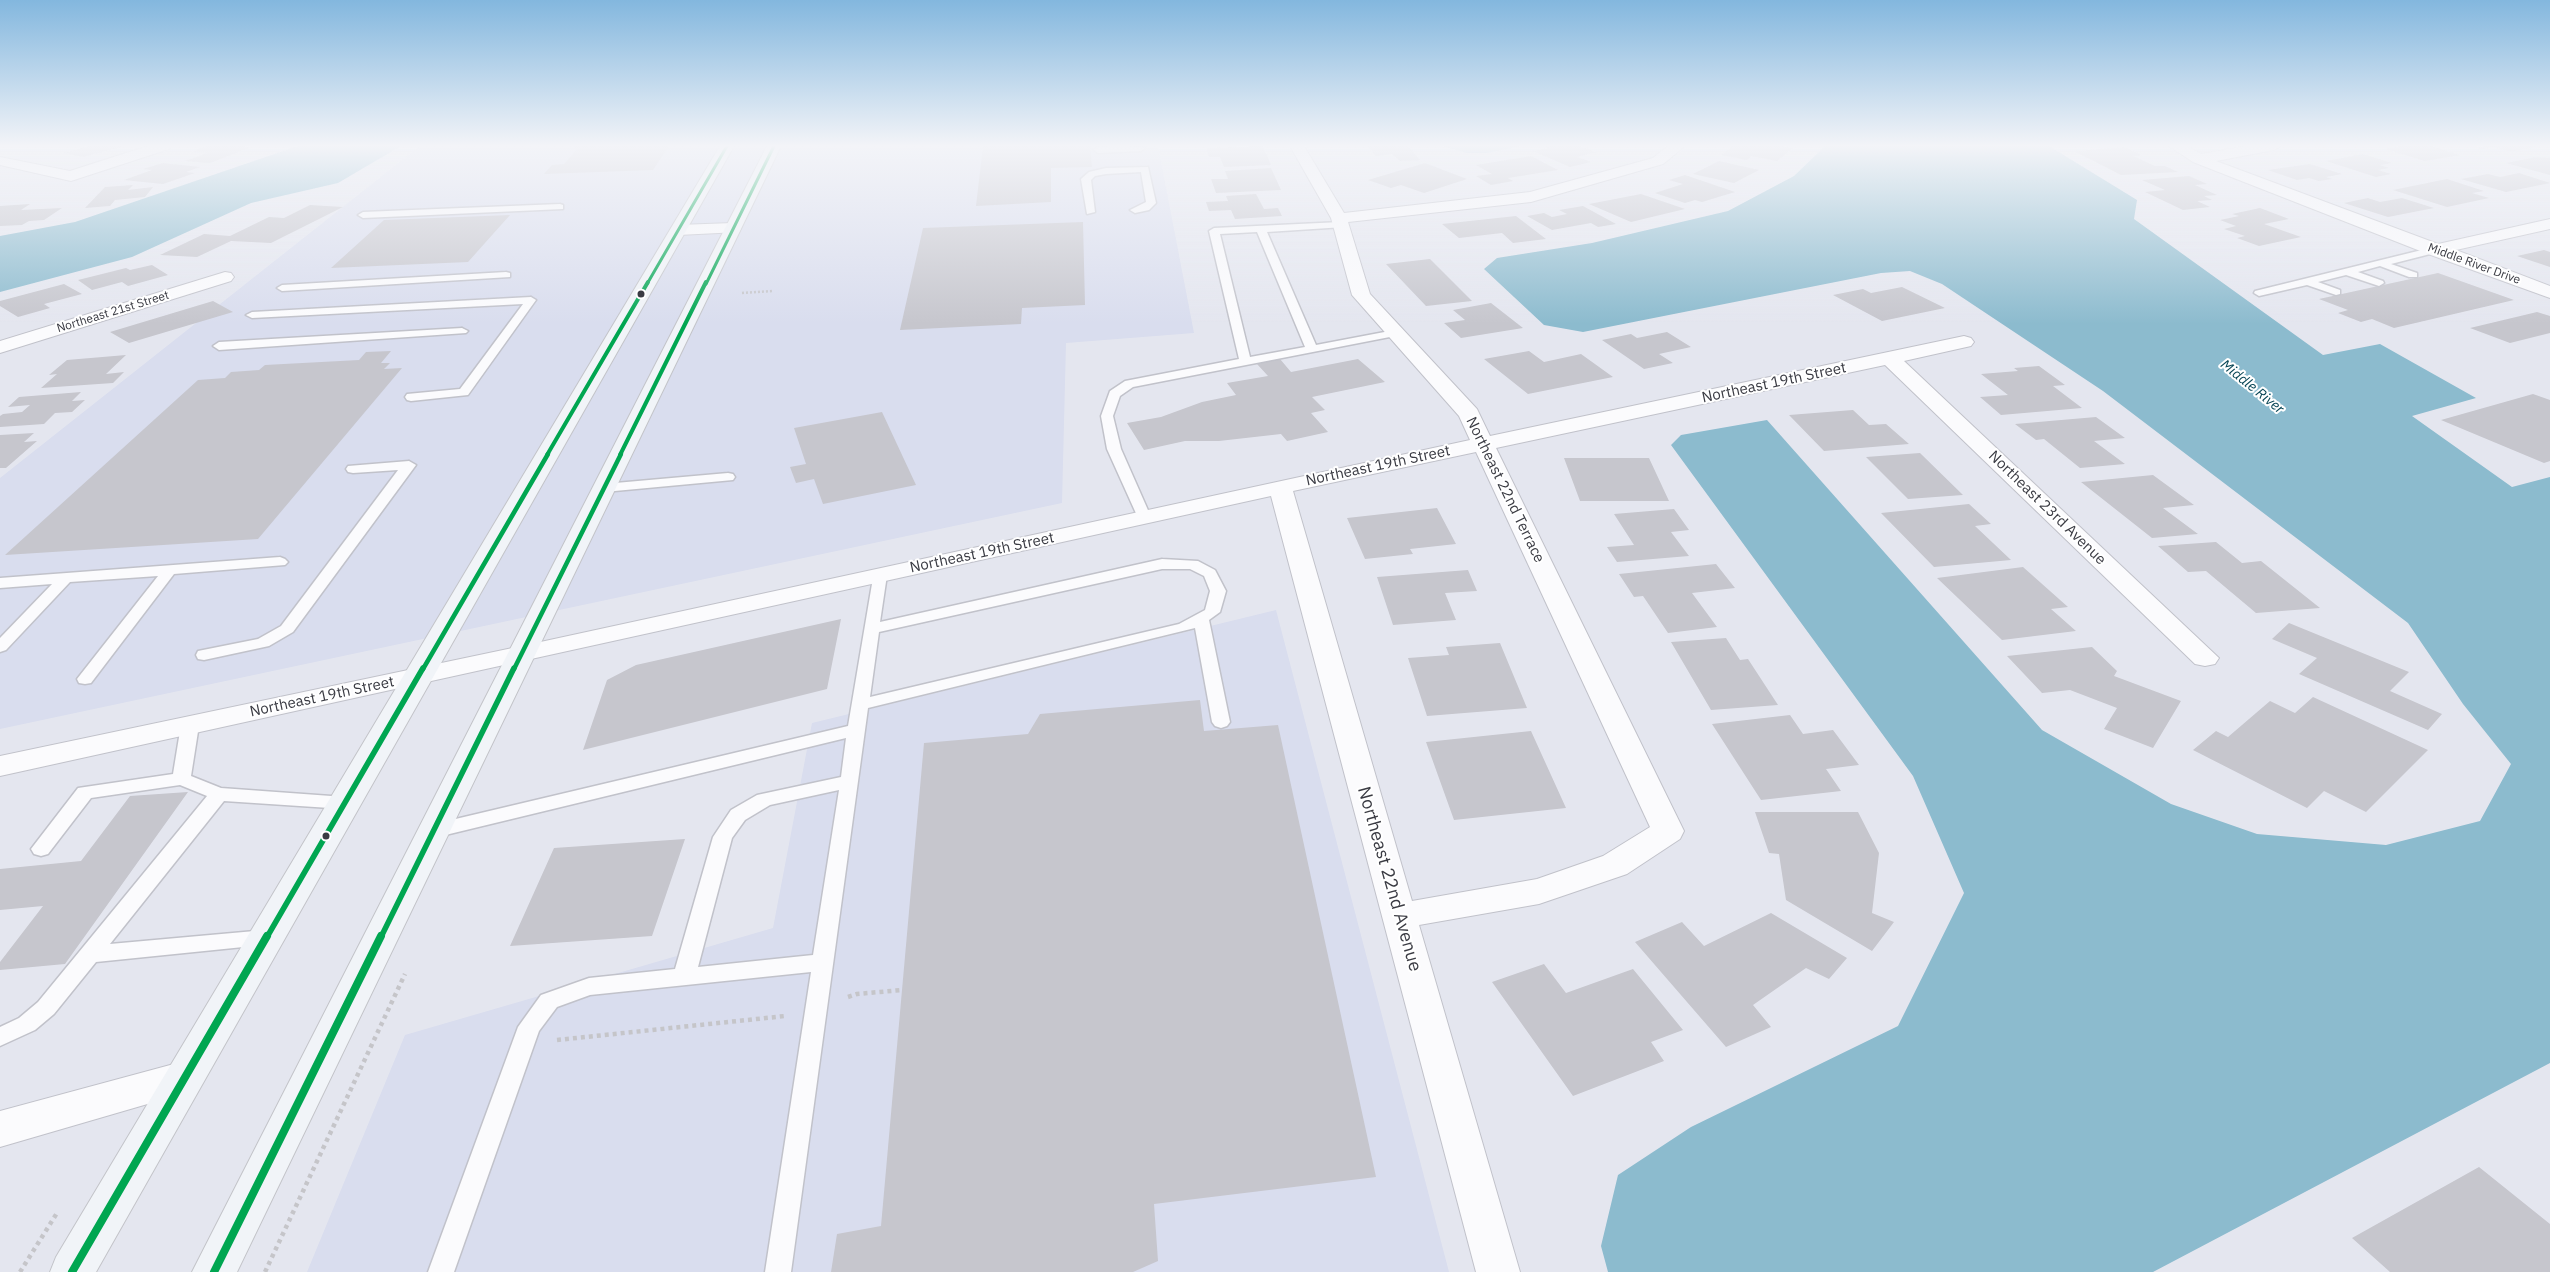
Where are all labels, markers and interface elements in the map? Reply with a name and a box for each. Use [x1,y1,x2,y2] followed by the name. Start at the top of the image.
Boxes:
[2426,241,2522,287] street label: Middle River Drive
[55,288,171,336] street label: Northeast 21st Street
[636,289,646,299] unlabelled marker
[2217,356,2287,418] water label: Middle River
[1700,359,1848,407] street label: Northeast 19th Street
[1462,414,1548,566] street label: Northeast 22nd Terrace
[1304,442,1452,490] street label: Northeast 19th Street
[1985,447,2109,569] street label: Northeast 23rd Avenue
[908,529,1056,577] street label: Northeast 19th Street
[248,673,396,721] street label: Northeast 19th Street
[1352,784,1426,974] street label: Northeast 22nd Avenue
[321,831,331,841] unlabelled marker

